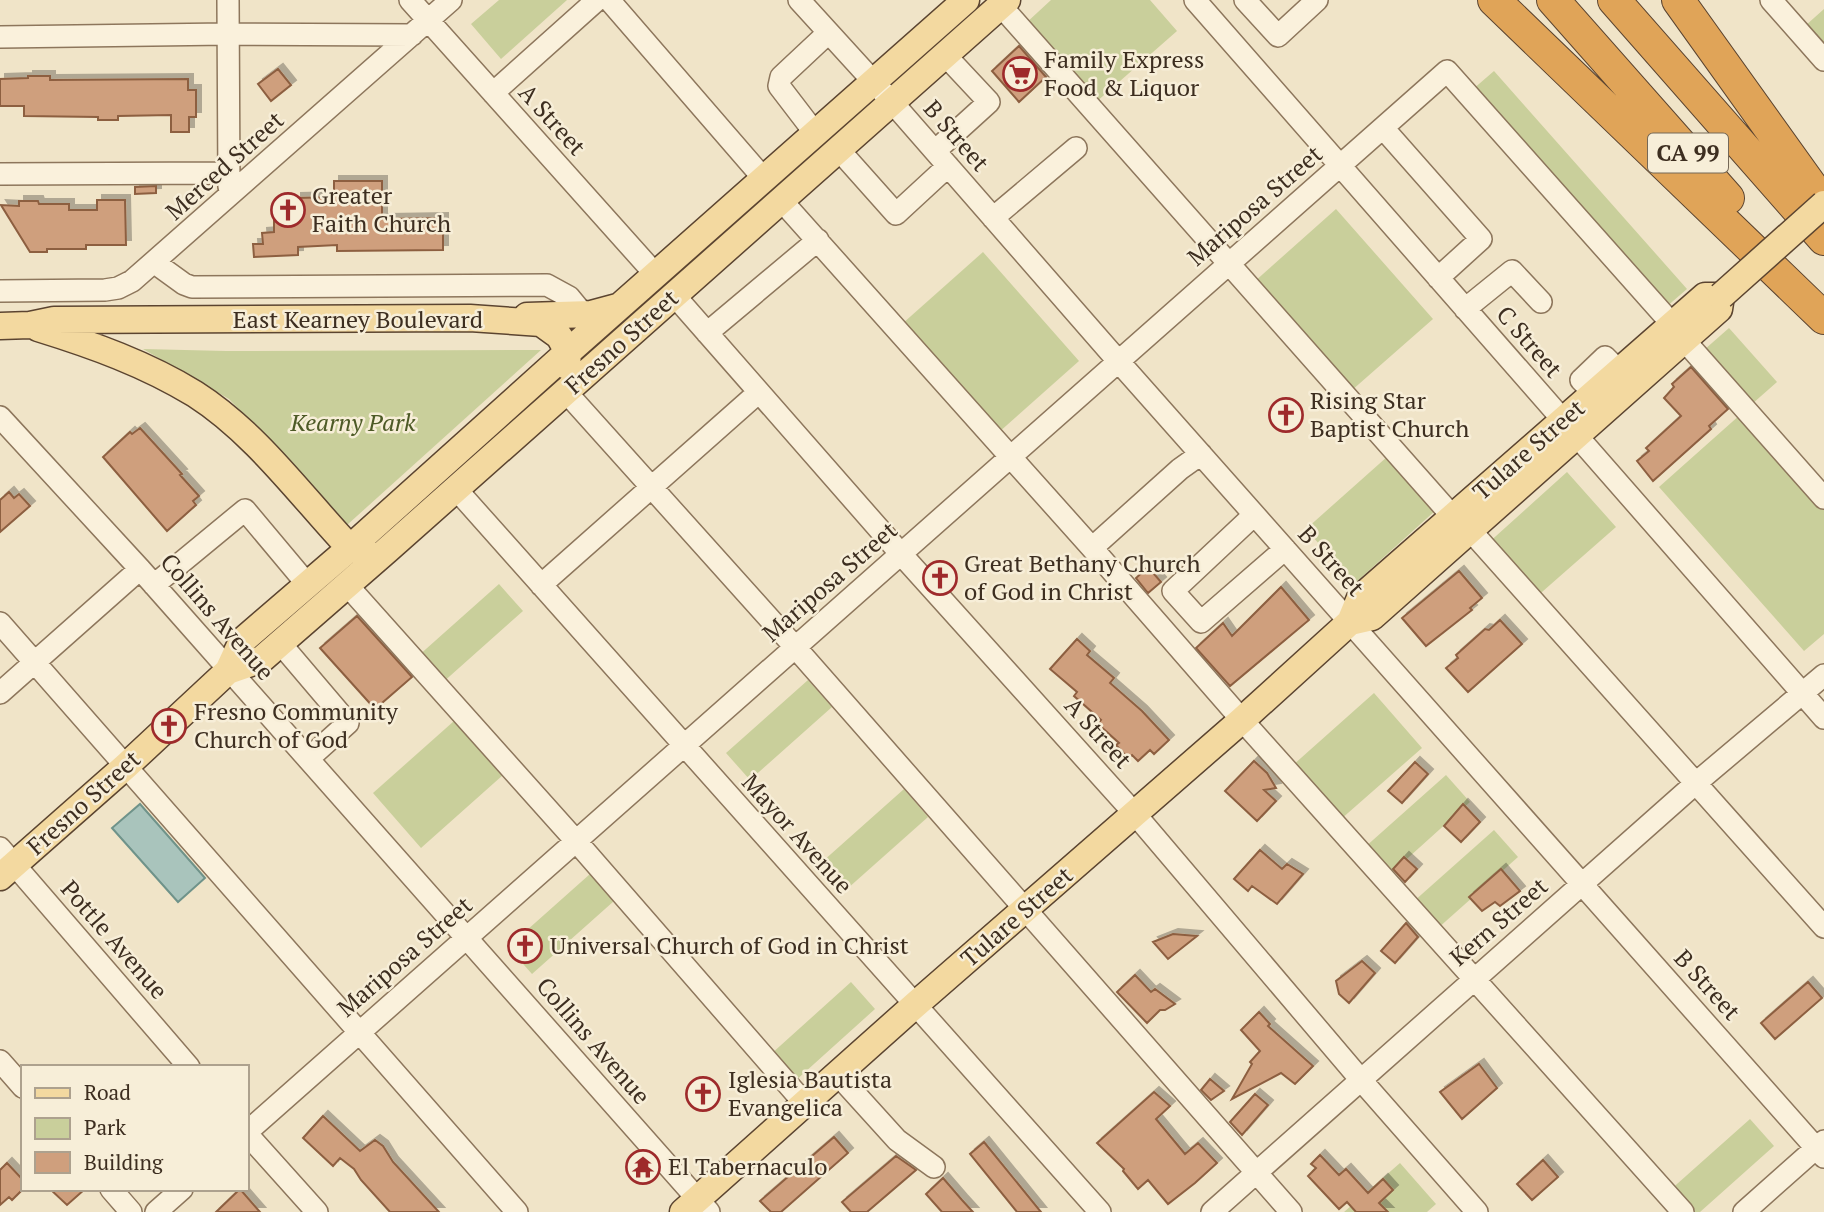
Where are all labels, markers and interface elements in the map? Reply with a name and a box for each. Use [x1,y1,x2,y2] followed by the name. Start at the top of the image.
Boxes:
[1044,43,1204,103] place label: Family Express Food & Liquor
[1001,55,1039,93] supermarket icon: Family Express Food & Liquor
[512,77,593,162] street label: A Street
[917,93,997,178] street label: B Street
[159,104,290,227] street label: Merced Street
[1648,134,1728,172] road number: CA 99
[1180,138,1329,273] street label: Mariposa Street
[312,179,451,239] place label: Greater Faith Church
[269,191,307,229] church icon: Greater Faith Church
[558,282,685,401] street label: Fresno Street
[1490,299,1570,384] street label: C Street
[233,303,483,335] street label: East Kearney Boulevard
[1310,384,1469,444] place label: Rising Star Baptist Church
[1466,392,1591,507] street label: Tulare Street
[1267,396,1305,434] church icon: Rising Star Baptist Church
[289,406,416,438] park label: Kearny Park
[755,514,904,649] street label: Mariposa Street
[1292,518,1372,603] street label: B Street
[154,546,282,687] street label: Collins Avenue
[964,547,1201,607] place label: Great Bethany Church of God in Christ
[921,559,959,597] church icon: Great Bethany Church of God in Christ
[1058,690,1139,775] street label: A Street
[194,695,399,755] place label: Fresno Community Church of God
[150,707,188,745] church icon: Fresno Community Church of God
[20,743,147,862] street label: Fresno Street
[735,766,860,900] street label: Mayor Avenue
[954,859,1079,974] street label: Tulare Street
[1443,870,1554,973] street label: Kern Street
[54,873,175,1006] street label: Pottle Avenue
[330,889,479,1024] street label: Mariposa Street
[506,927,544,965] church icon: Universal Church of God in Christ
[550,929,909,961] place label: Universal Church of God in Christ
[1668,942,1748,1027] street label: B Street
[530,970,658,1111] street label: Collins Avenue
[728,1063,892,1123] place label: Iglesia Bautista Evangelica
[21,1065,248,1191] legend
[684,1075,722,1113] church icon: Iglesia Bautista Evangelica
[84,1078,131,1106] text: Road
[84,1113,126,1141] text: Park
[84,1148,164,1176] text: Building
[624,1148,662,1186] temple icon: El Tabernaculo
[668,1150,827,1182] place label: El Tabernaculo

